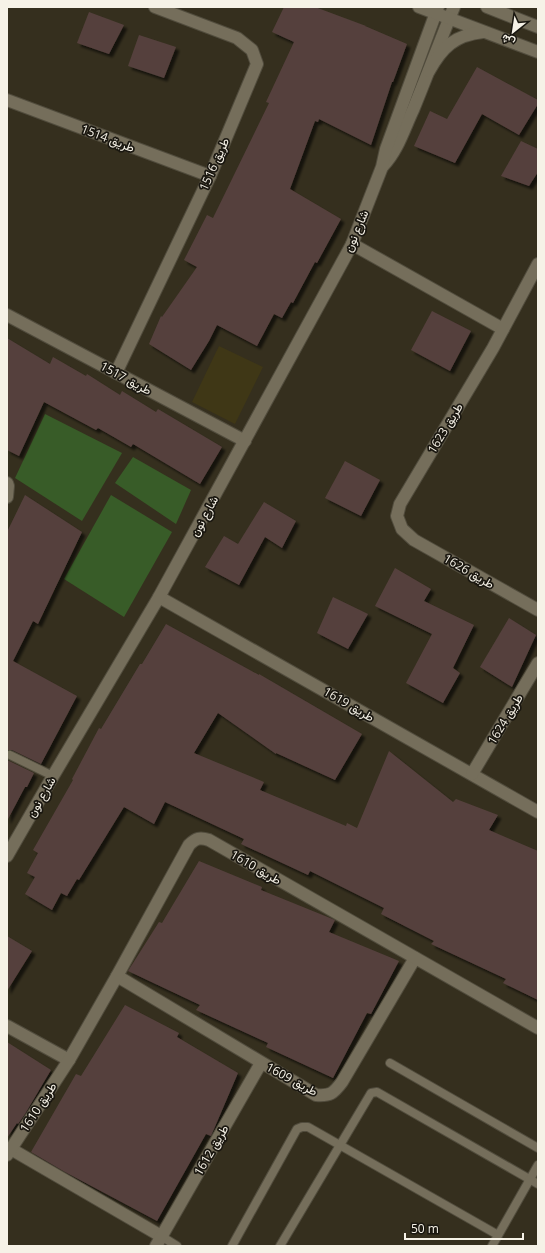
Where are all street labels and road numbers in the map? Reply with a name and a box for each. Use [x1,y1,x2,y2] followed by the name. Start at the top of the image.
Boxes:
[79,120,137,156] street label: طريق 1514
[195,135,233,193] street label: طريق 1516
[340,207,373,255] street label: شارع نون
[97,357,155,399] street label: طريق 1517
[423,399,467,456] street label: طريق 1623
[186,493,223,540] street label: شارع نون
[440,550,498,592] street label: طريق 1626
[320,683,378,725] street label: طريق 1619
[483,690,527,747] street label: طريق 1624
[23,774,60,821] street label: شارع نون
[227,846,285,888] street label: طريق 1610
[263,1058,321,1100] street label: طريق 1609
[16,1079,60,1135] street label: طريق 1610
[190,1121,232,1179] street label: طريق 1612

